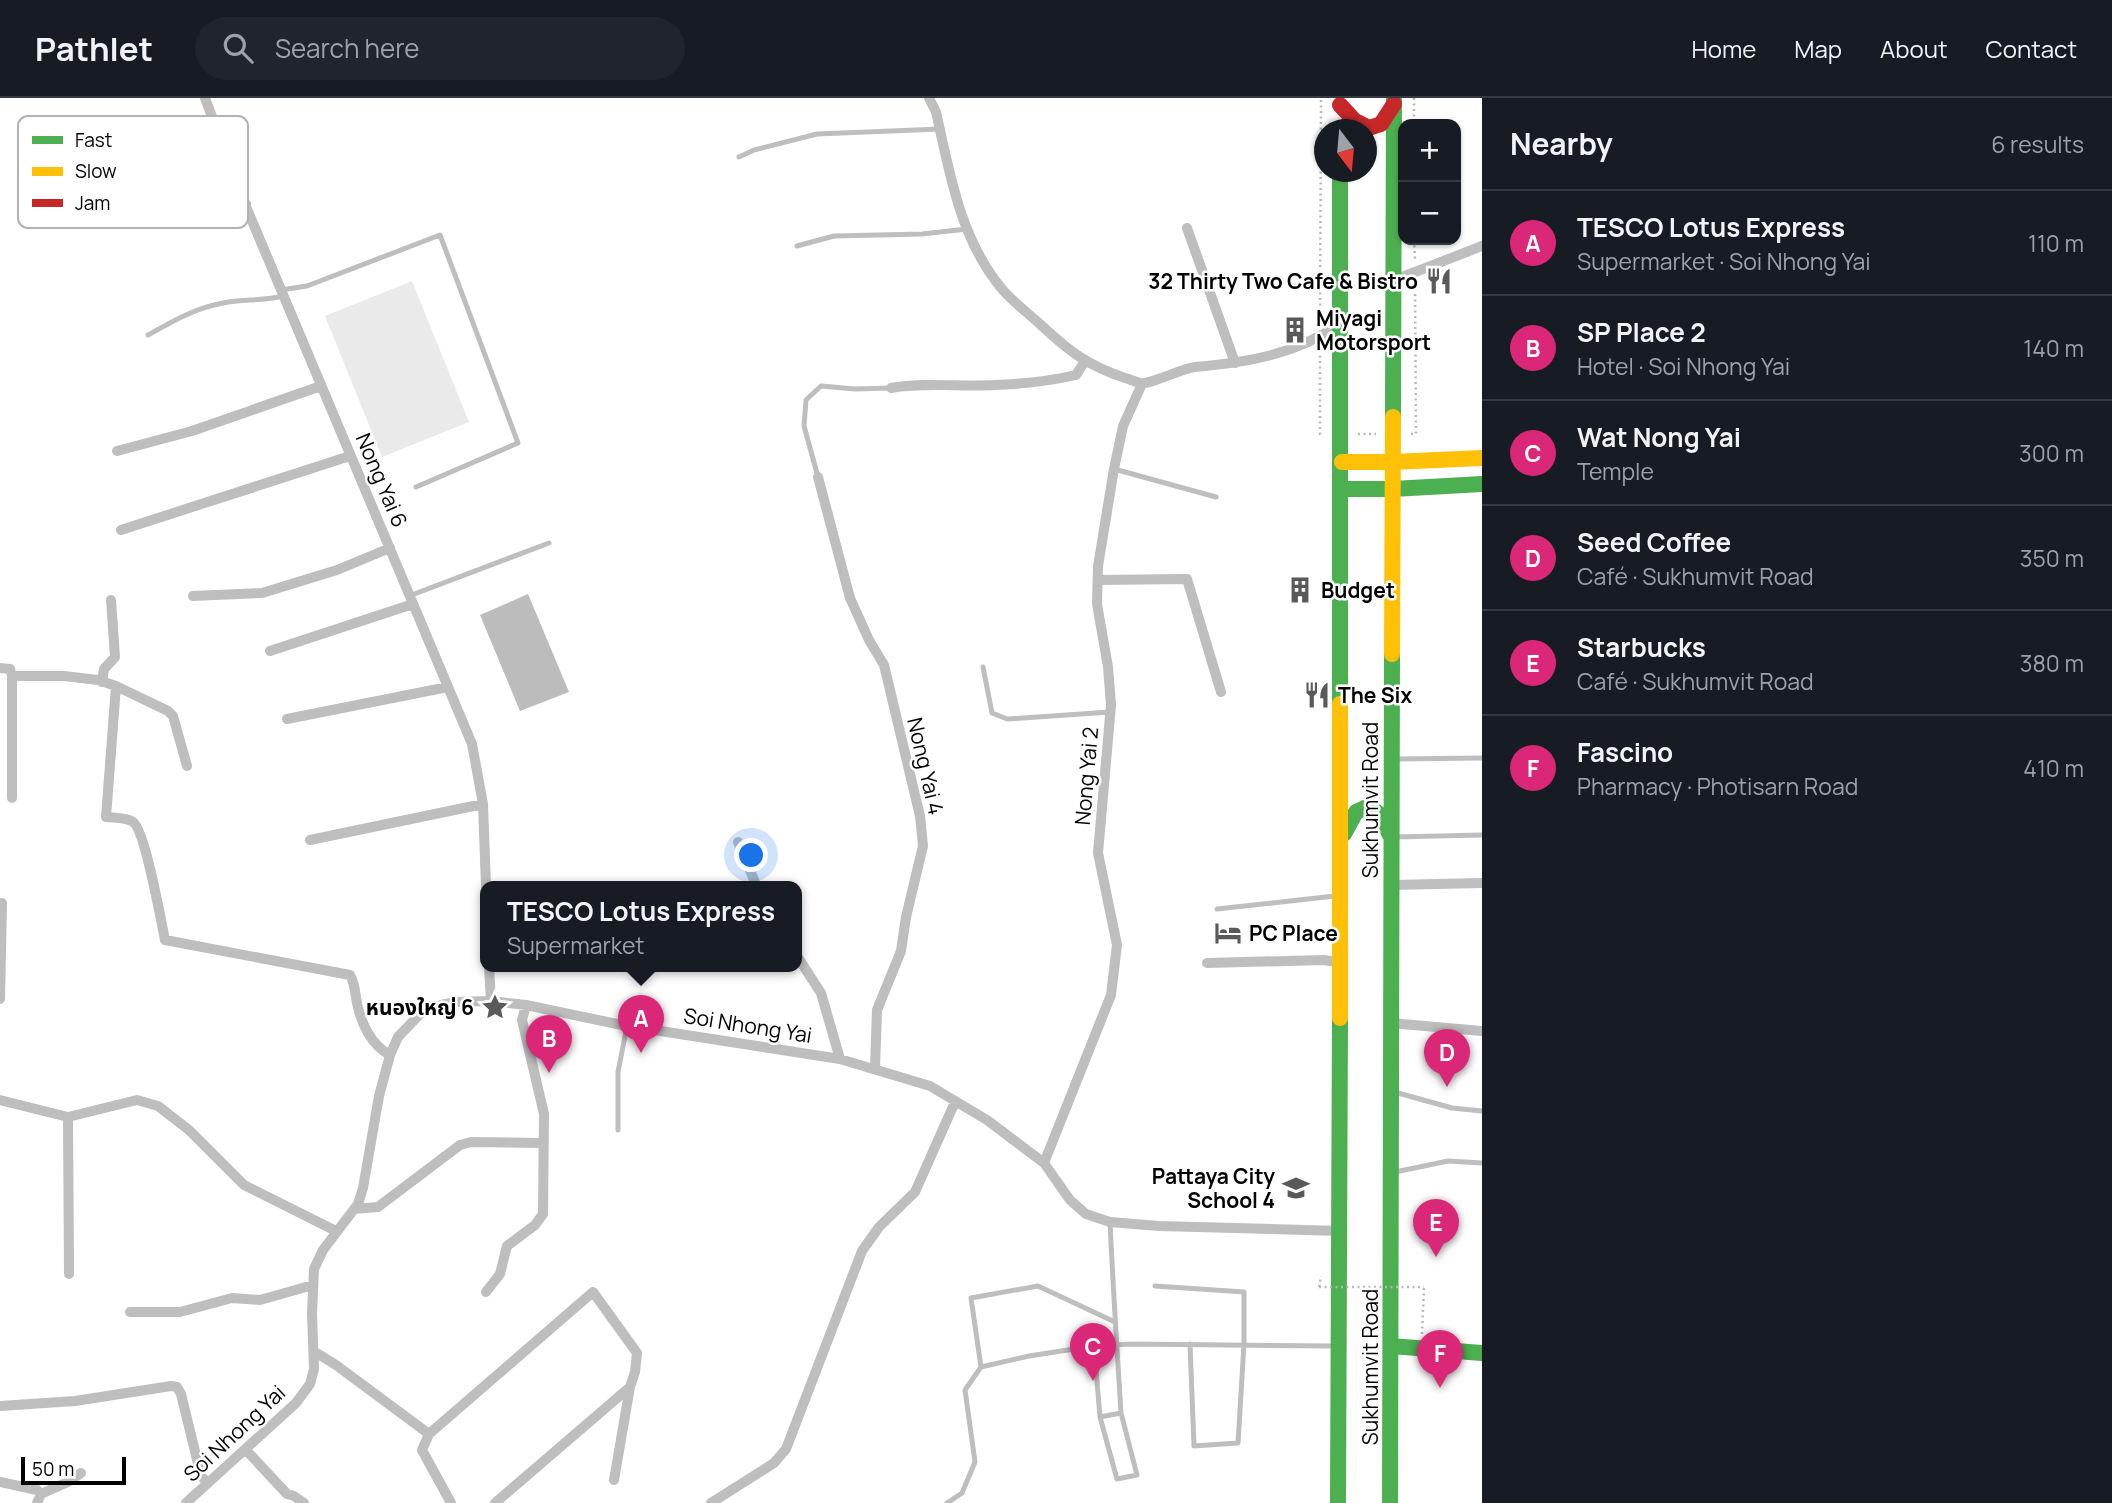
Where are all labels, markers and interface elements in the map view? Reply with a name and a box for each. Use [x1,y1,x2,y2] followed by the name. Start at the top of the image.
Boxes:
[195,17,685,80] search box
[35,26,153,71] text: Pathlet
[219,29,257,67] icon: search
[275,30,420,66] text: Search here
[1691,32,1756,65] text: Home
[1794,32,1842,65] text: Map
[1880,32,1948,65] text: About
[1986,32,2077,65] text: Contact
[18,116,248,228] legend
[1314,119,1377,182] north arrow
[1398,119,1461,245] map controls
[1398,119,1461,182] button: +
[1510,123,1613,164] text: Nearby
[75,127,112,153] text: Fast
[1991,128,2084,160] text: 6 results
[75,158,117,184] text: Slow
[1398,182,1461,245] button: −
[75,190,110,216] text: Jam
[1577,209,1845,245] text: TESCO Lotus Express
[1525,227,1541,259] text: A
[2028,227,2084,259] text: 110 m
[1577,245,1871,277] text: Supermarket · Soi Nhong Yai
[1424,266,1454,296] restaurant icon: 32 Thirty Two Cafe & Bistro
[1148,267,1418,295] place label: 32 Thirty Two Cafe & Bistro
[1316,304,1431,356] place label: Miyagi Motorsport
[1577,314,1706,350] text: SP Place 2
[1280,315,1310,345] building icon: Miyagi Motorsport
[1526,332,1540,364] text: B
[2023,332,2084,364] text: 140 m
[1577,350,1790,382] text: Hotel · Soi Nhong Yai
[1577,419,1741,455] text: Wat Nong Yai
[350,429,414,531] street label: Nong Yai 6
[1525,437,1542,469] text: C
[2019,437,2084,469] text: 300 m
[1577,455,1654,487] text: Temple
[1577,524,1731,560] text: Seed Coffee
[1525,542,1541,574] text: D
[2020,542,2084,574] text: 350 m
[1577,560,1814,592] text: Café · Sukhumvit Road
[1285,575,1315,605] building icon: Budget
[1321,576,1395,604] place label: Budget
[1577,629,1706,665] text: Starbucks
[1526,647,1540,679] text: E
[2020,647,2084,679] text: 380 m
[1577,665,1814,697] text: Café · Sukhumvit Road
[1302,680,1332,710] restaurant icon: The Six
[1338,681,1412,709] place label: The Six
[901,715,951,817] street label: Nong Yai 4
[1356,722,1384,878] street label: Sukhumvit Road
[1068,726,1104,826] street label: Nong Yai 2
[1577,734,1673,770] text: Fascino
[1527,752,1539,784] text: F
[2023,752,2084,784] text: 410 m
[1577,770,1858,802] text: Pharmacy · Photisarn Road
[734,838,768,872] your location
[480,881,802,972] popup
[507,893,775,929] text: TESCO Lotus Express
[1213,918,1243,948] hotel icon: PC Place
[1249,919,1338,947] place label: PC Place
[507,929,645,961] text: Supermarket
[480,992,510,1022] place icon: หนองใหญ่ 6
[366,993,474,1021] place label: หนองใหญ่ 6
[618,995,664,1053] pin: A
[682,1001,814,1049] street label: Soi Nhong Yai
[526,1015,572,1073] pin: B
[1424,1029,1470,1087] pin: D
[1152,1162,1275,1214] place label: Pattaya City School 4
[1281,1173,1311,1203] school or university icon: Pattaya City School 4
[1413,1199,1459,1257] pin: E
[1356,1289,1384,1445] street label: Sukhumvit Road
[1070,1323,1116,1381] pin: C
[1417,1330,1463,1388] pin: F
[177,1379,291,1487] street label: Soi Nhong Yai
[21,1454,126,1486] scale bar
[32,1456,74,1482] text: 50 m

